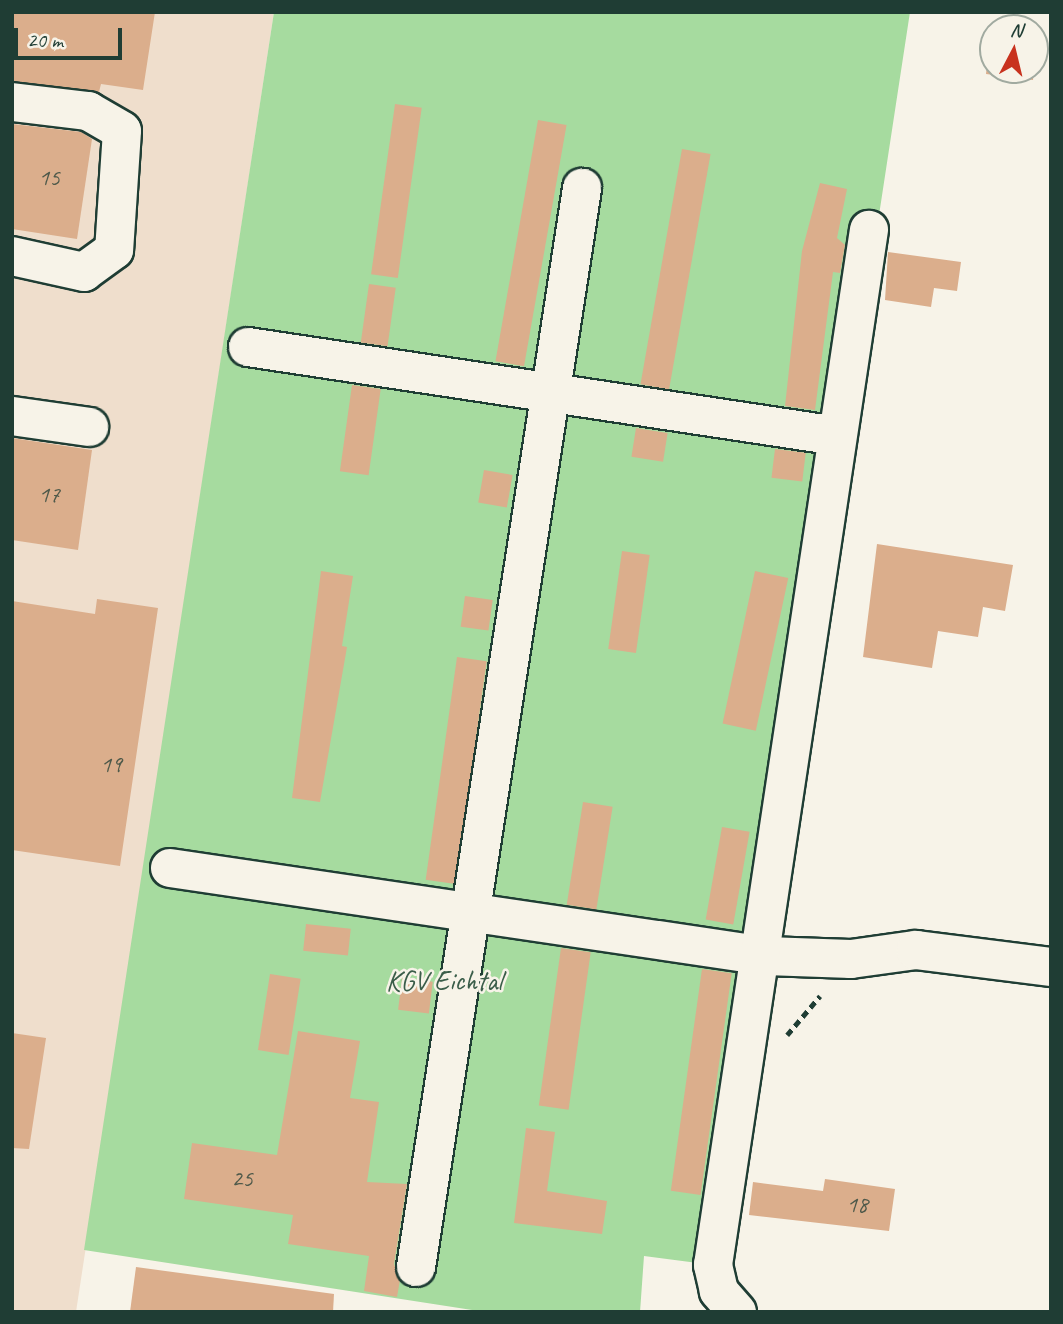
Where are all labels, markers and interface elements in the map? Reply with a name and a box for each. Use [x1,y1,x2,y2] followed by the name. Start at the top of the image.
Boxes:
[18,14,126,58] scale bar
[979,14,1049,84] north arrow
[1009,18,1024,43] text: N
[27,27,63,53] text: 20 m
[38,164,60,192] house number: 15
[38,481,60,509] house number: 17
[100,751,122,779] house number: 19
[386,964,502,998] park label: KGV Eichtal
[231,1165,253,1193] house number: 25
[846,1191,868,1219] house number: 18

